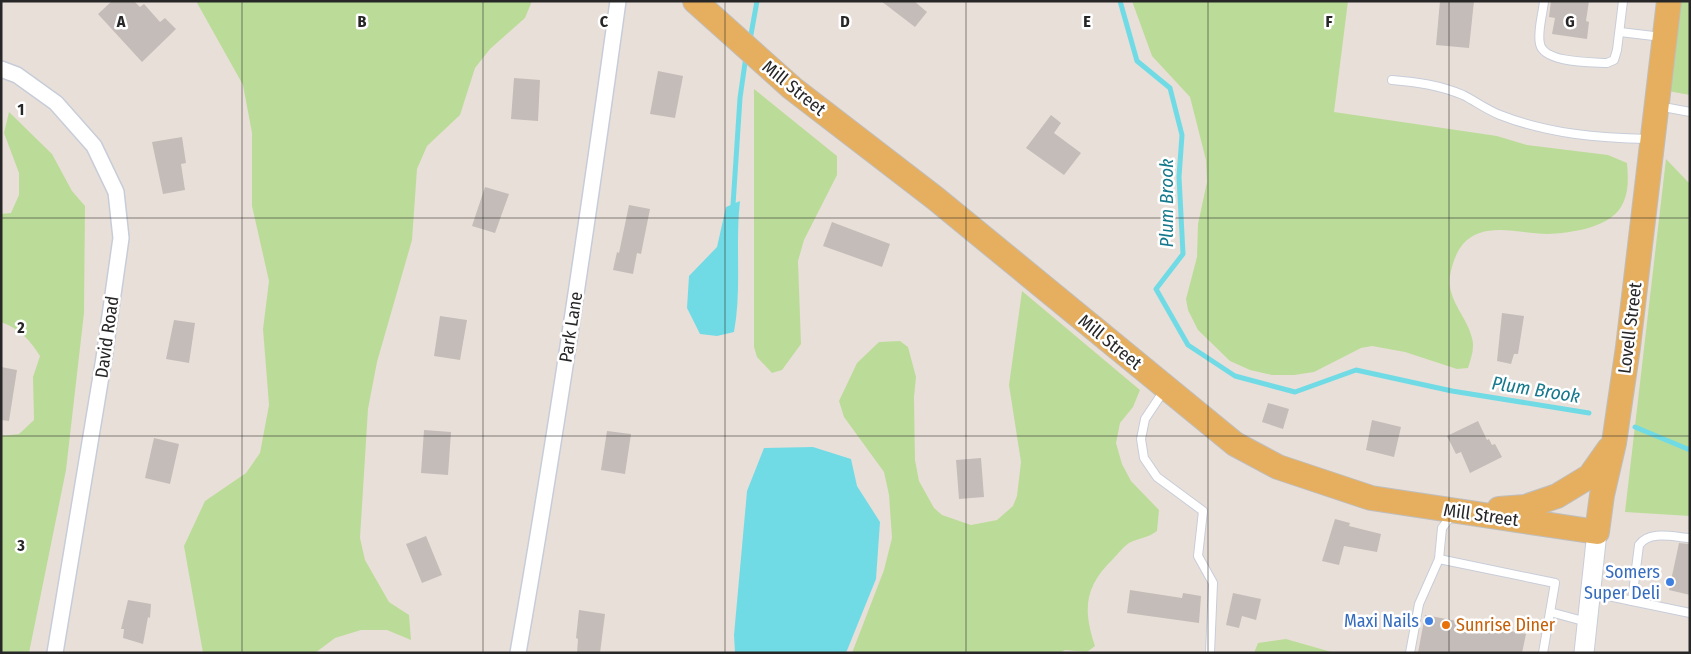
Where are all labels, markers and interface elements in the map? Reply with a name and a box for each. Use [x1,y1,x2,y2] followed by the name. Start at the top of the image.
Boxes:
[116,12,126,31] text: A
[358,12,367,31] text: B
[600,12,609,31] text: C
[840,12,850,31] text: D
[1083,12,1091,31] text: E
[1325,12,1333,31] text: F
[1565,12,1575,31] text: G
[758,56,830,120] street label: Mill Street
[18,100,24,119] text: 1
[1155,158,1178,248] water label: Plum Brook
[1613,281,1647,375] street label: Lovell Street
[555,290,587,364] street label: Park Lane
[90,295,124,379] street label: David Road
[1074,310,1146,374] street label: Mill Street
[16,318,25,337] text: 2
[1490,371,1582,408] water label: Plum Brook
[1442,499,1520,531] street label: Mill Street
[16,536,25,555] text: 3
[1584,561,1660,604] place label: Somers Super Deli
[1664,576,1676,588] marker: Somers Super Deli
[1344,610,1419,632] place label: Maxi Nails
[1456,614,1556,636] place label: Sunrise Diner
[1423,615,1435,627] marker: Maxi Nails
[1440,619,1452,631] marker: Sunrise Diner

